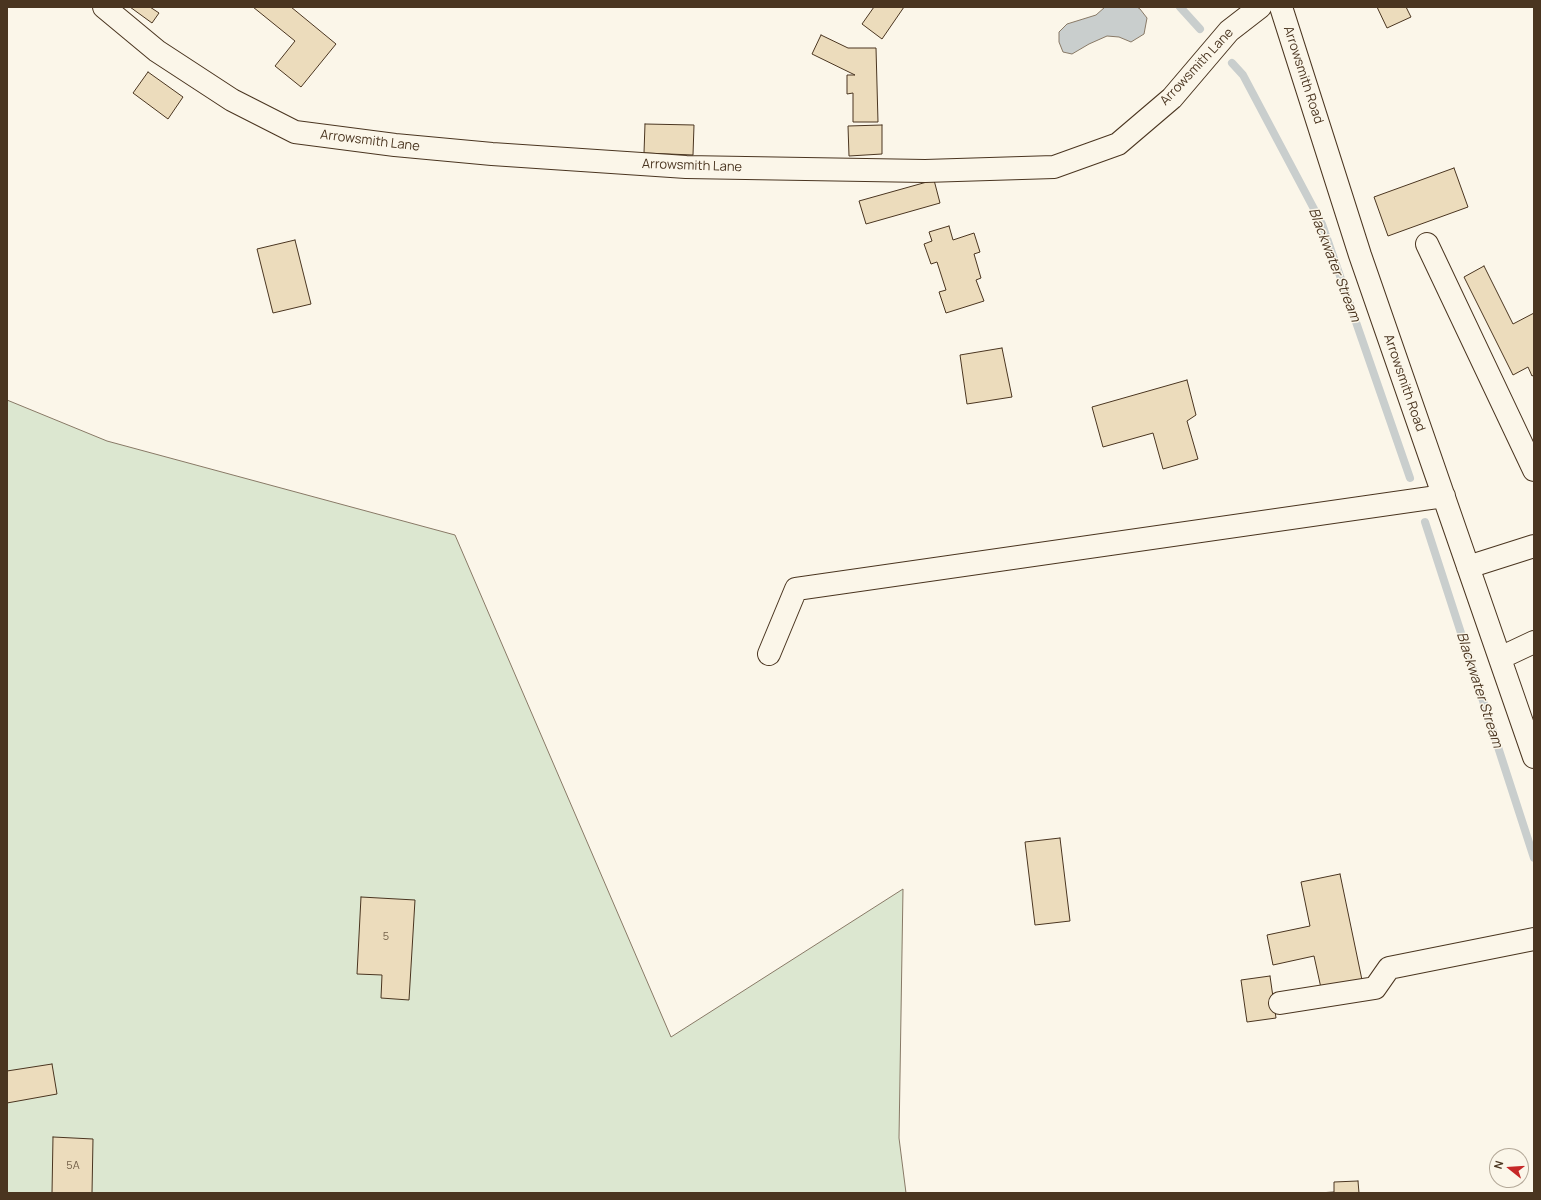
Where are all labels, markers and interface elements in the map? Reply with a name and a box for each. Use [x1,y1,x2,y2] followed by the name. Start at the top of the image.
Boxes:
[1280,24,1326,126] street label: Arrowsmith Road
[1157,25,1237,109] street label: Arrowsmith Lane
[319,127,421,155] street label: Arrowsmith Lane
[642,156,742,176] street label: Arrowsmith Lane
[1305,206,1363,324] water label: Blackwater Stream
[1380,332,1428,434] street label: Arrowsmith Road
[1452,630,1506,750] water label: Blackwater Stream
[383,930,389,944] house number: 5
[1489,1148,1529,1188] north arrow
[66,1159,80,1173] house number: 5A
[1490,1159,1506,1171] text: N

